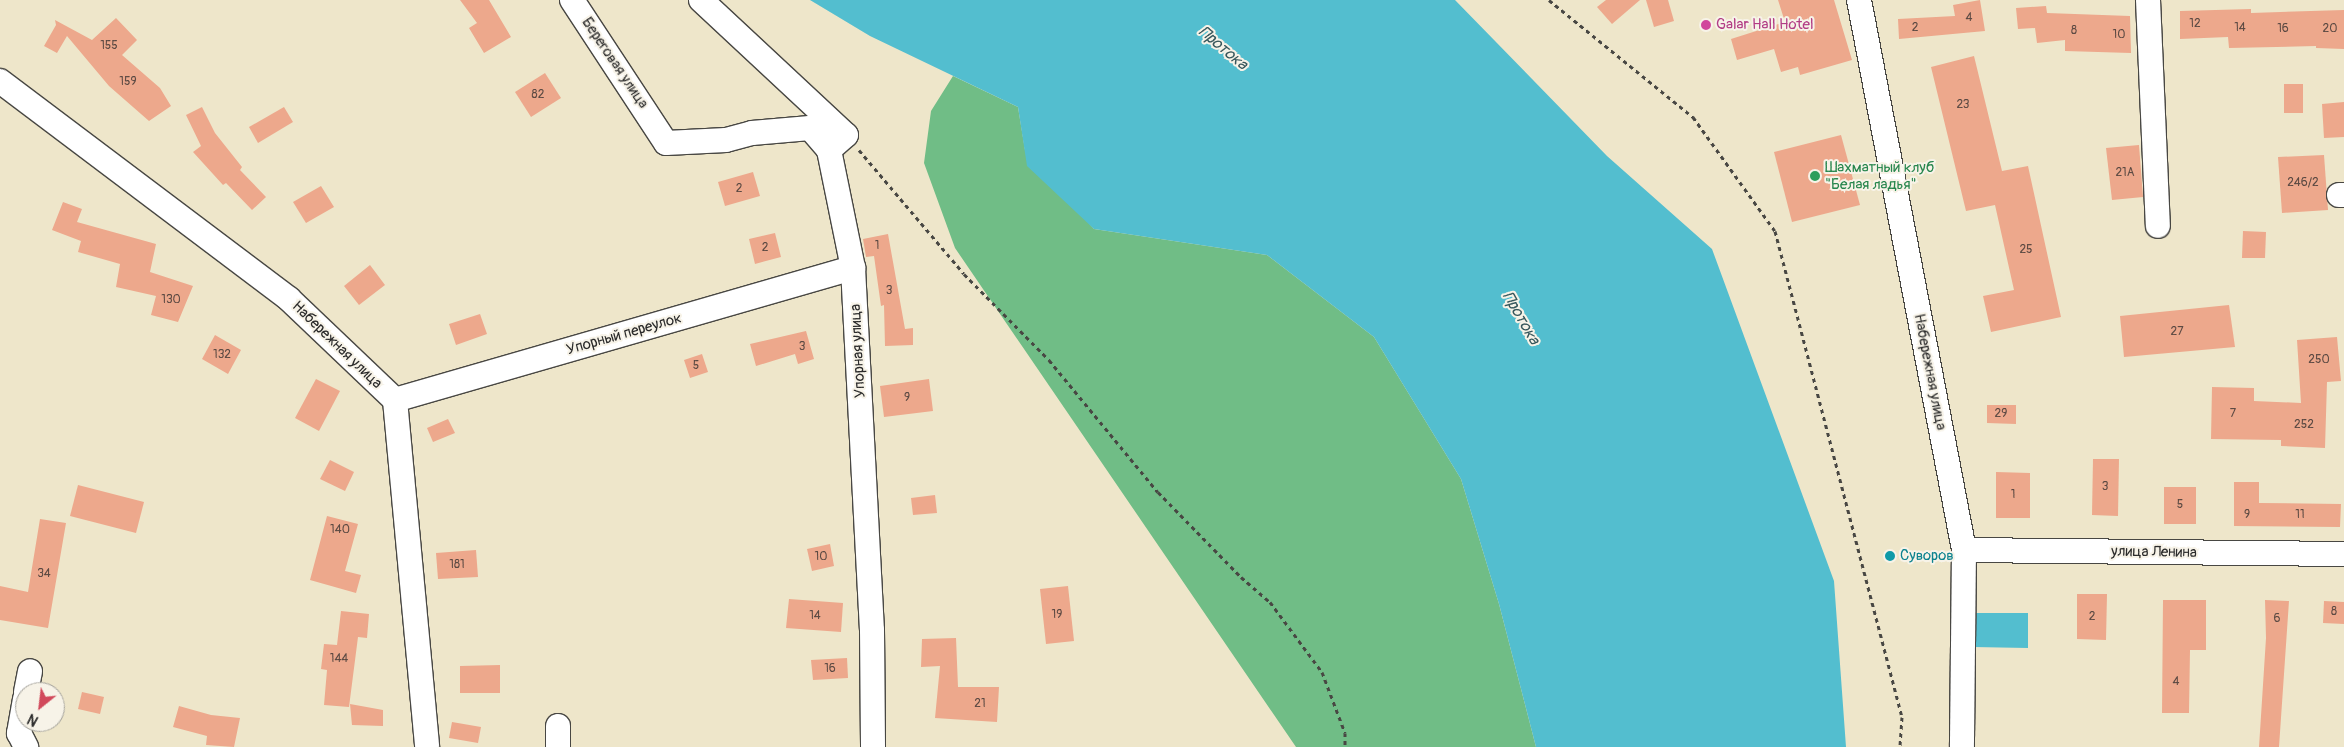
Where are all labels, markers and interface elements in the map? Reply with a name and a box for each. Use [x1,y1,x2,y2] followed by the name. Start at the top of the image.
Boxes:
[1966,11,1972,25] house number: 4
[578,14,652,112] street label: Береговая улица
[1716,16,1813,34] place label: Galar Hall Hotel
[2189,17,2201,31] house number: 12
[1700,19,1712,31] marker: Galar Hall Hotel
[1912,21,1918,35] house number: 2
[2234,21,2246,35] house number: 14
[1195,22,1251,74] water label: Протока
[2277,22,2289,36] house number: 16
[2323,22,2337,36] house number: 20
[2071,24,2077,38] house number: 8
[2113,28,2125,42] house number: 10
[100,39,118,53] house number: 155
[119,75,137,89] house number: 159
[532,88,544,102] house number: 82
[1956,98,1970,112] house number: 23
[1825,158,1934,193] place label: Шахматный клуб "Белая ладья"
[2115,166,2135,180] house number: 21А
[1809,170,1821,182] marker: Шахматный клуб "Белая ладья"
[2287,176,2319,190] house number: 246/2
[736,182,742,196] house number: 2
[875,239,879,253] house number: 1
[762,241,768,255] house number: 2
[2019,243,2033,257] house number: 25
[886,284,892,298] house number: 3
[1498,288,1544,348] water label: Протока
[161,293,181,307] house number: 130
[288,297,386,393] street label: Набережная улица
[847,304,869,398] street label: Упорная улица
[564,309,684,359] street label: Упорный переулок
[1910,312,1950,432] street label: Набережная улица
[2170,325,2184,339] house number: 27
[799,340,805,354] house number: 3
[213,348,231,362] house number: 132
[2308,353,2330,367] house number: 250
[693,359,699,373] house number: 5
[904,391,910,405] house number: 9
[1995,407,2007,421] house number: 29
[2230,407,2236,421] house number: 7
[2294,418,2314,432] house number: 252
[2102,480,2108,494] house number: 3
[2011,488,2015,502] house number: 1
[2177,498,2183,512] house number: 5
[2244,508,2250,522] house number: 9
[2295,508,2305,522] house number: 11
[330,523,350,537] house number: 140
[2111,542,2197,562] street label: улица Ленина
[1900,547,1954,565] place label: Суворов
[815,550,827,564] house number: 10
[1884,550,1896,562] marker: Суворов
[449,558,465,572] house number: 181
[37,567,51,581] house number: 34
[2331,605,2337,619] house number: 8
[1052,608,1062,622] house number: 19
[809,609,821,623] house number: 14
[2089,610,2095,624] house number: 2
[2274,612,2280,626] house number: 6
[330,652,348,666] house number: 144
[824,662,836,676] house number: 16
[2173,675,2179,689] house number: 4
[15,682,65,732] north arrow
[974,697,986,711] house number: 21
[25,710,41,729] text: N

